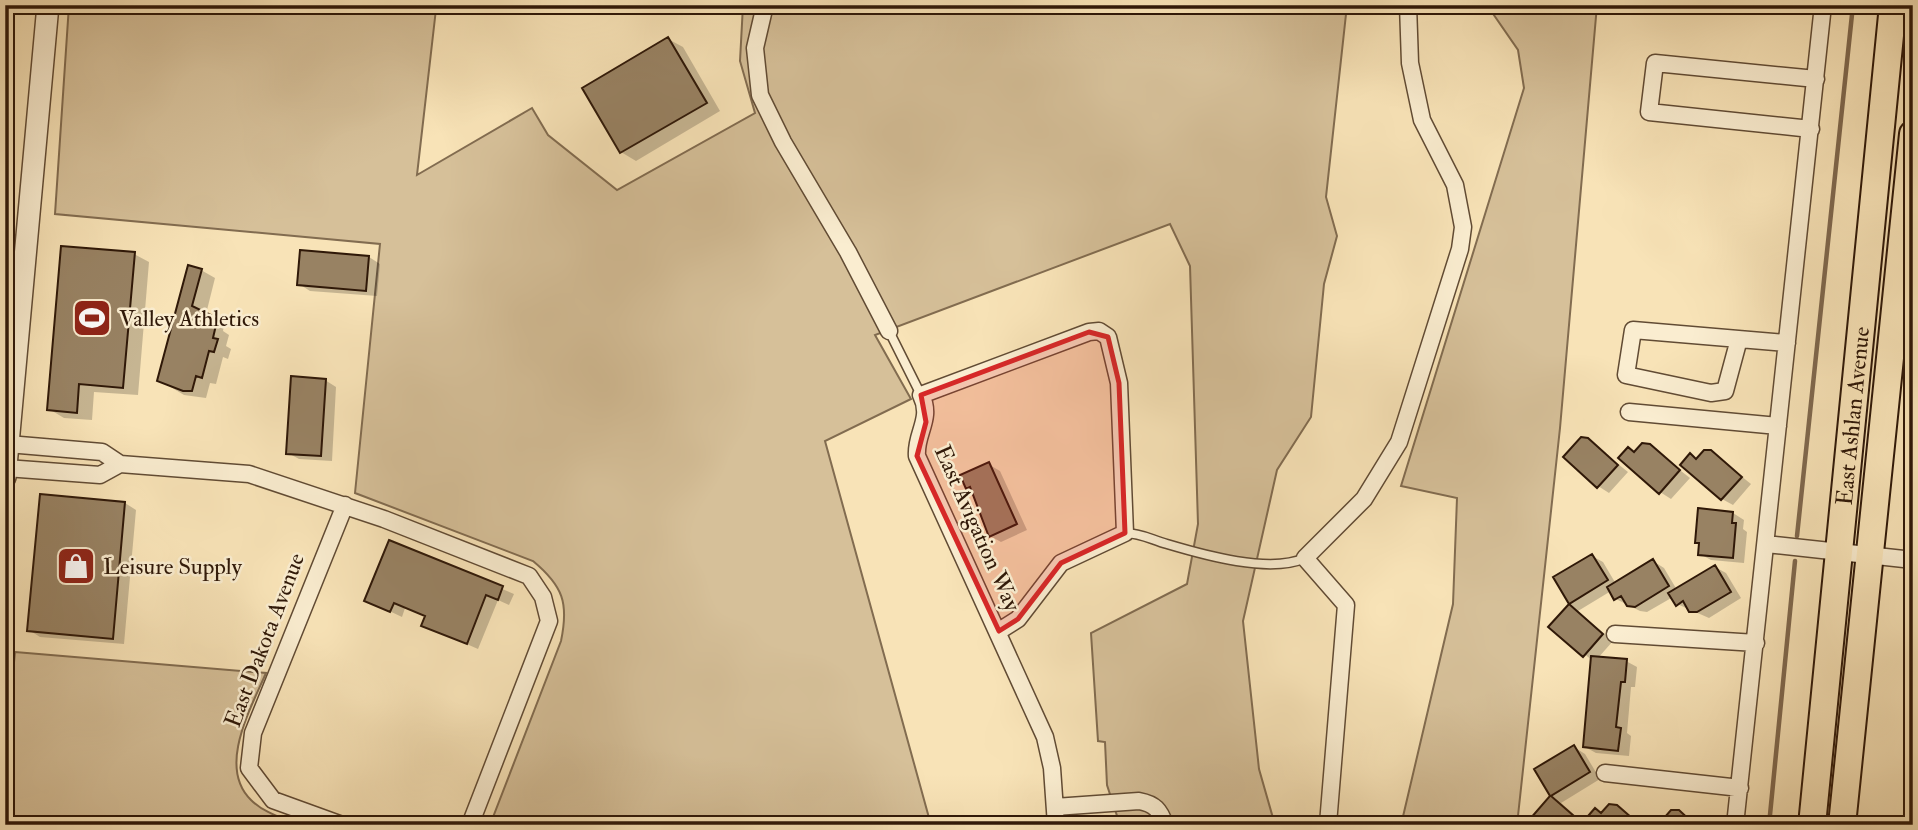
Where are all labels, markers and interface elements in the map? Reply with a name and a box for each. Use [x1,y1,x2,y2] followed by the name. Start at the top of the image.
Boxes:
[71,297,113,339] sports icon: Valley Athletics
[119,304,259,333] place label: Valley Athletics
[1830,325,1876,507] street label: East Ashlan Avenue
[928,441,1028,617] street label: East Avigation Way
[55,545,97,587] shop icon: Leisure Supply
[218,549,311,731] street label: East Dakota Avenue
[103,552,243,582] place label: Leisure Supply

